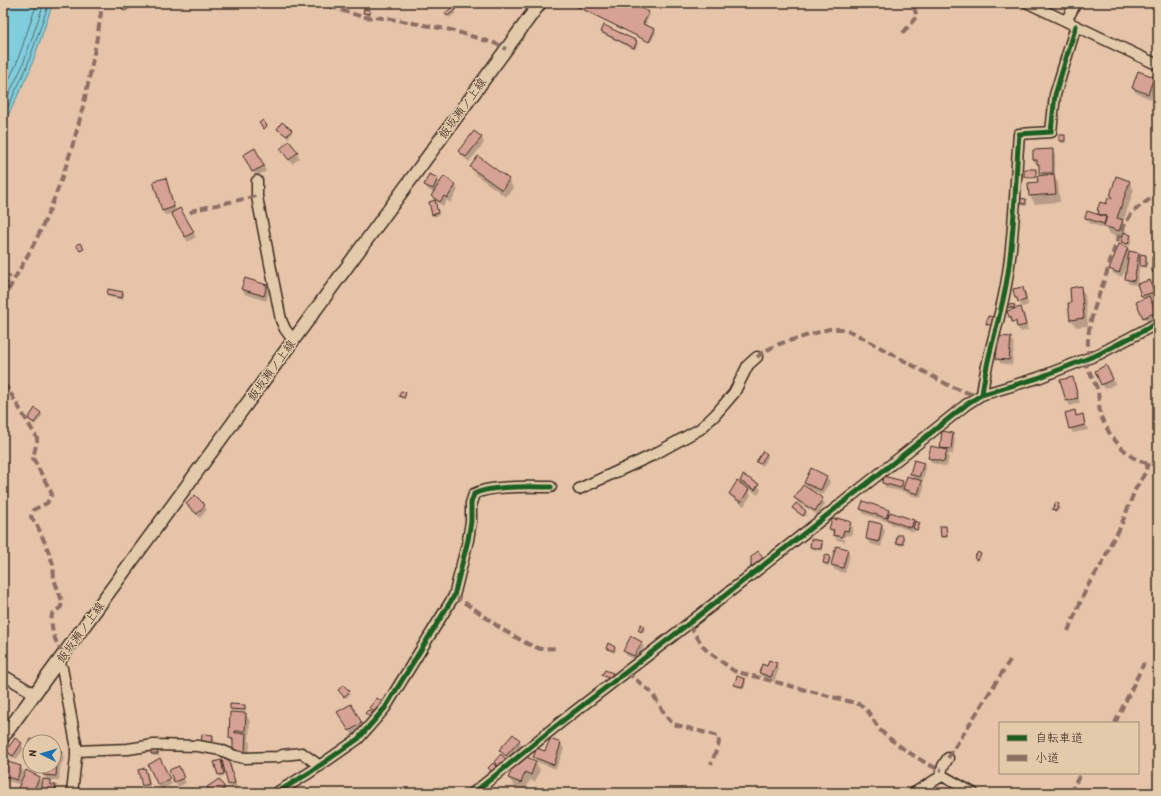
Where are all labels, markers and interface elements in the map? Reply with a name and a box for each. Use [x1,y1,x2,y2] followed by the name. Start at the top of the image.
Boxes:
[434,74,490,142] street label: 飯坂瀬ノ上線
[243,336,299,404] street label: 飯坂瀬ノ上線
[52,598,108,666] street label: 飯坂瀬ノ上線
[999,722,1139,774] legend
[1035,729,1083,746] text: 自転車道
[22,734,62,774] north arrow
[25,749,39,757] text: N
[1035,749,1059,766] text: 小道

